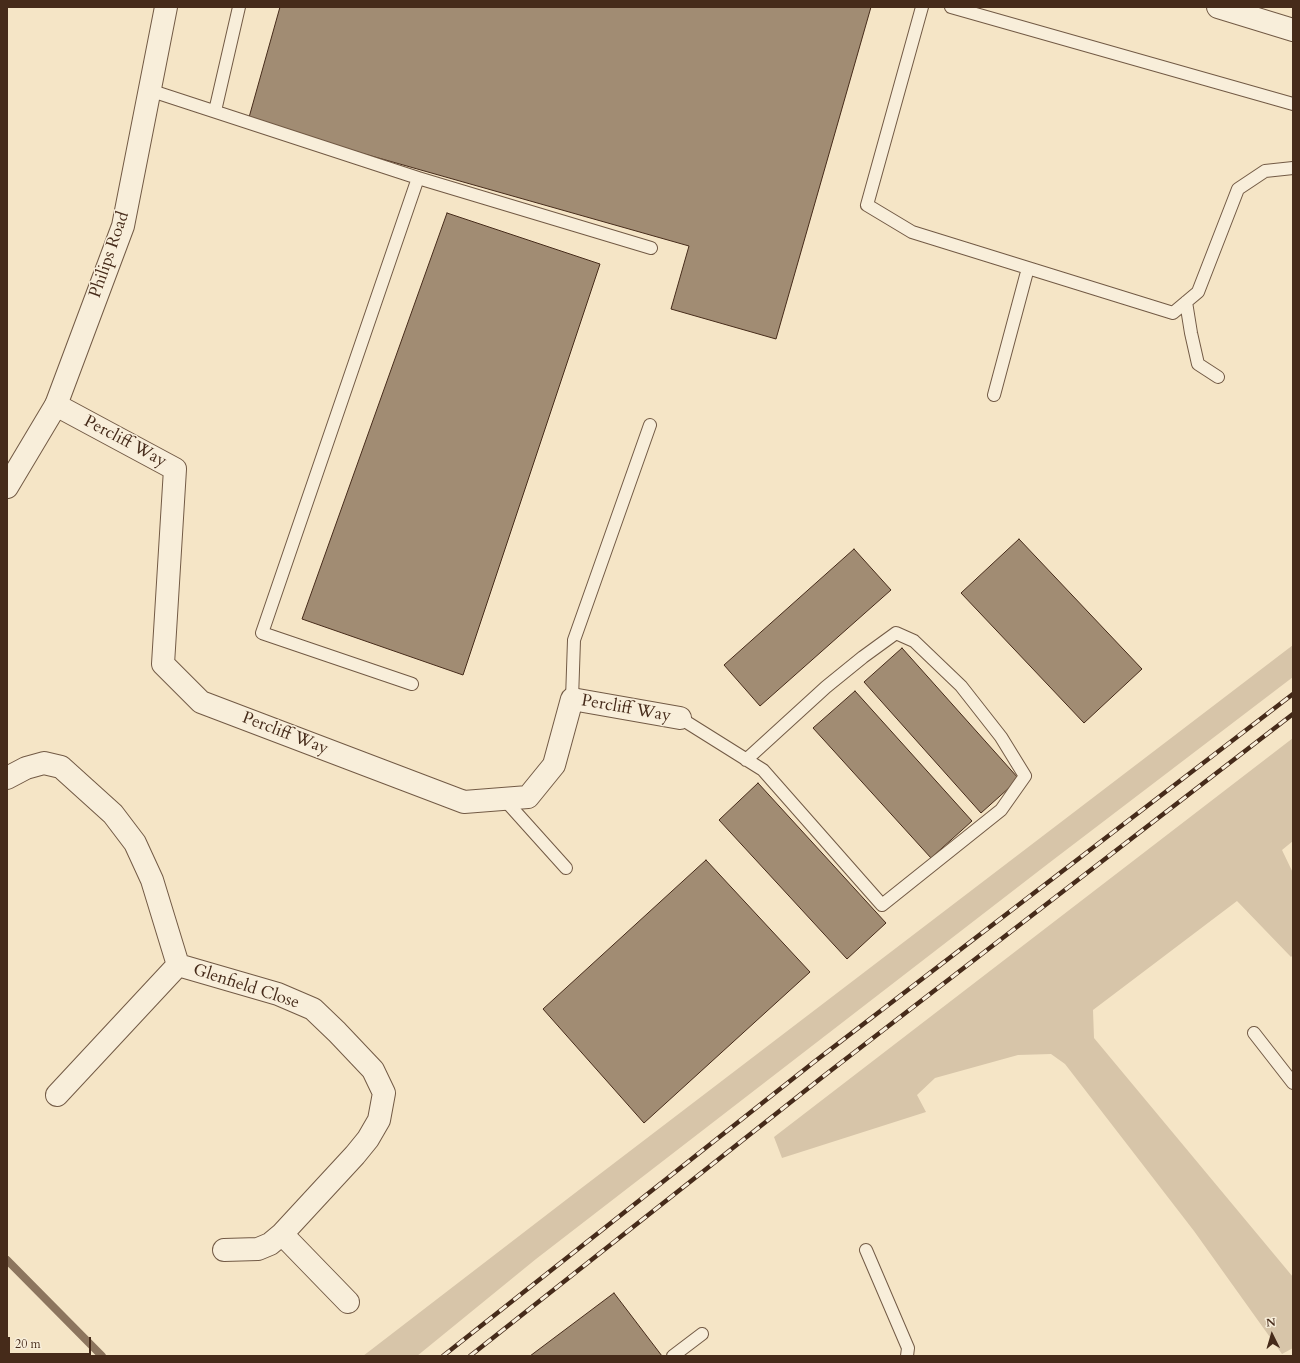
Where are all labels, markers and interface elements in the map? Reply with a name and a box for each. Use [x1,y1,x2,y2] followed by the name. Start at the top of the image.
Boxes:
[86,209,134,301] street label: Philips Road
[80,412,170,472] street label: Percliff Way
[580,691,672,727] street label: Percliff Way
[239,708,331,760] street label: Percliff Way
[190,960,302,1014] street label: Glenfield Close
[1252,1315,1292,1355] north arrow
[1265,1315,1276,1330] text: N
[10,1329,93,1355] scale bar
[15,1336,41,1352] text: 20 m

